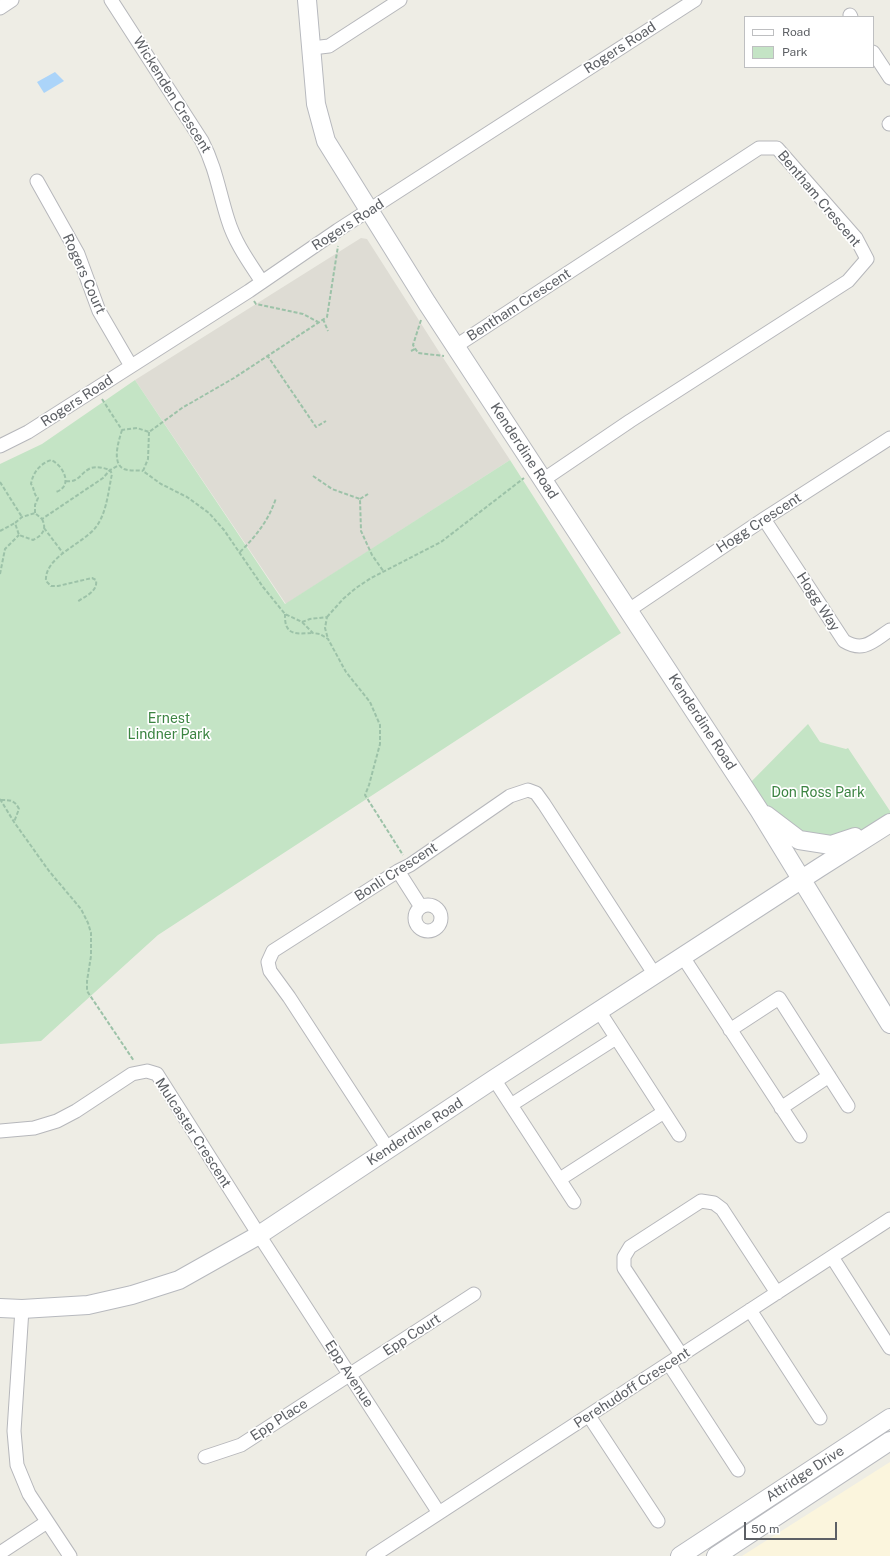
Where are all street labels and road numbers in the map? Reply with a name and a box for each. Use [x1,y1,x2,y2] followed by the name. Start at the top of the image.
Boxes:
[581,18,659,78] street label: Rogers Road
[129,34,215,156] street label: Wickenden Crescent
[774,147,864,251] street label: Bentham Crescent
[309,195,387,255] street label: Rogers Road
[59,231,109,317] street label: Rogers Court
[464,265,574,345] street label: Bentham Crescent
[38,371,116,431] street label: Rogers Road
[487,400,561,502] street label: Kenderdine Road
[713,489,805,557] street label: Hogg Crescent
[793,569,843,635] street label: Hogg Way
[665,671,739,773] street label: Kenderdine Road
[352,839,440,905] street label: Bonli Crescent
[151,1075,235,1191] street label: Mulcaster Crescent
[364,1095,466,1169] street label: Kenderdine Road
[380,1310,444,1360] street label: Epp Court
[321,1337,377,1411] street label: Epp Avenue
[571,1344,693,1432] street label: Perehudoff Crescent
[247,1395,311,1445] street label: Epp Place
[763,1442,847,1506] street label: Attridge Drive

